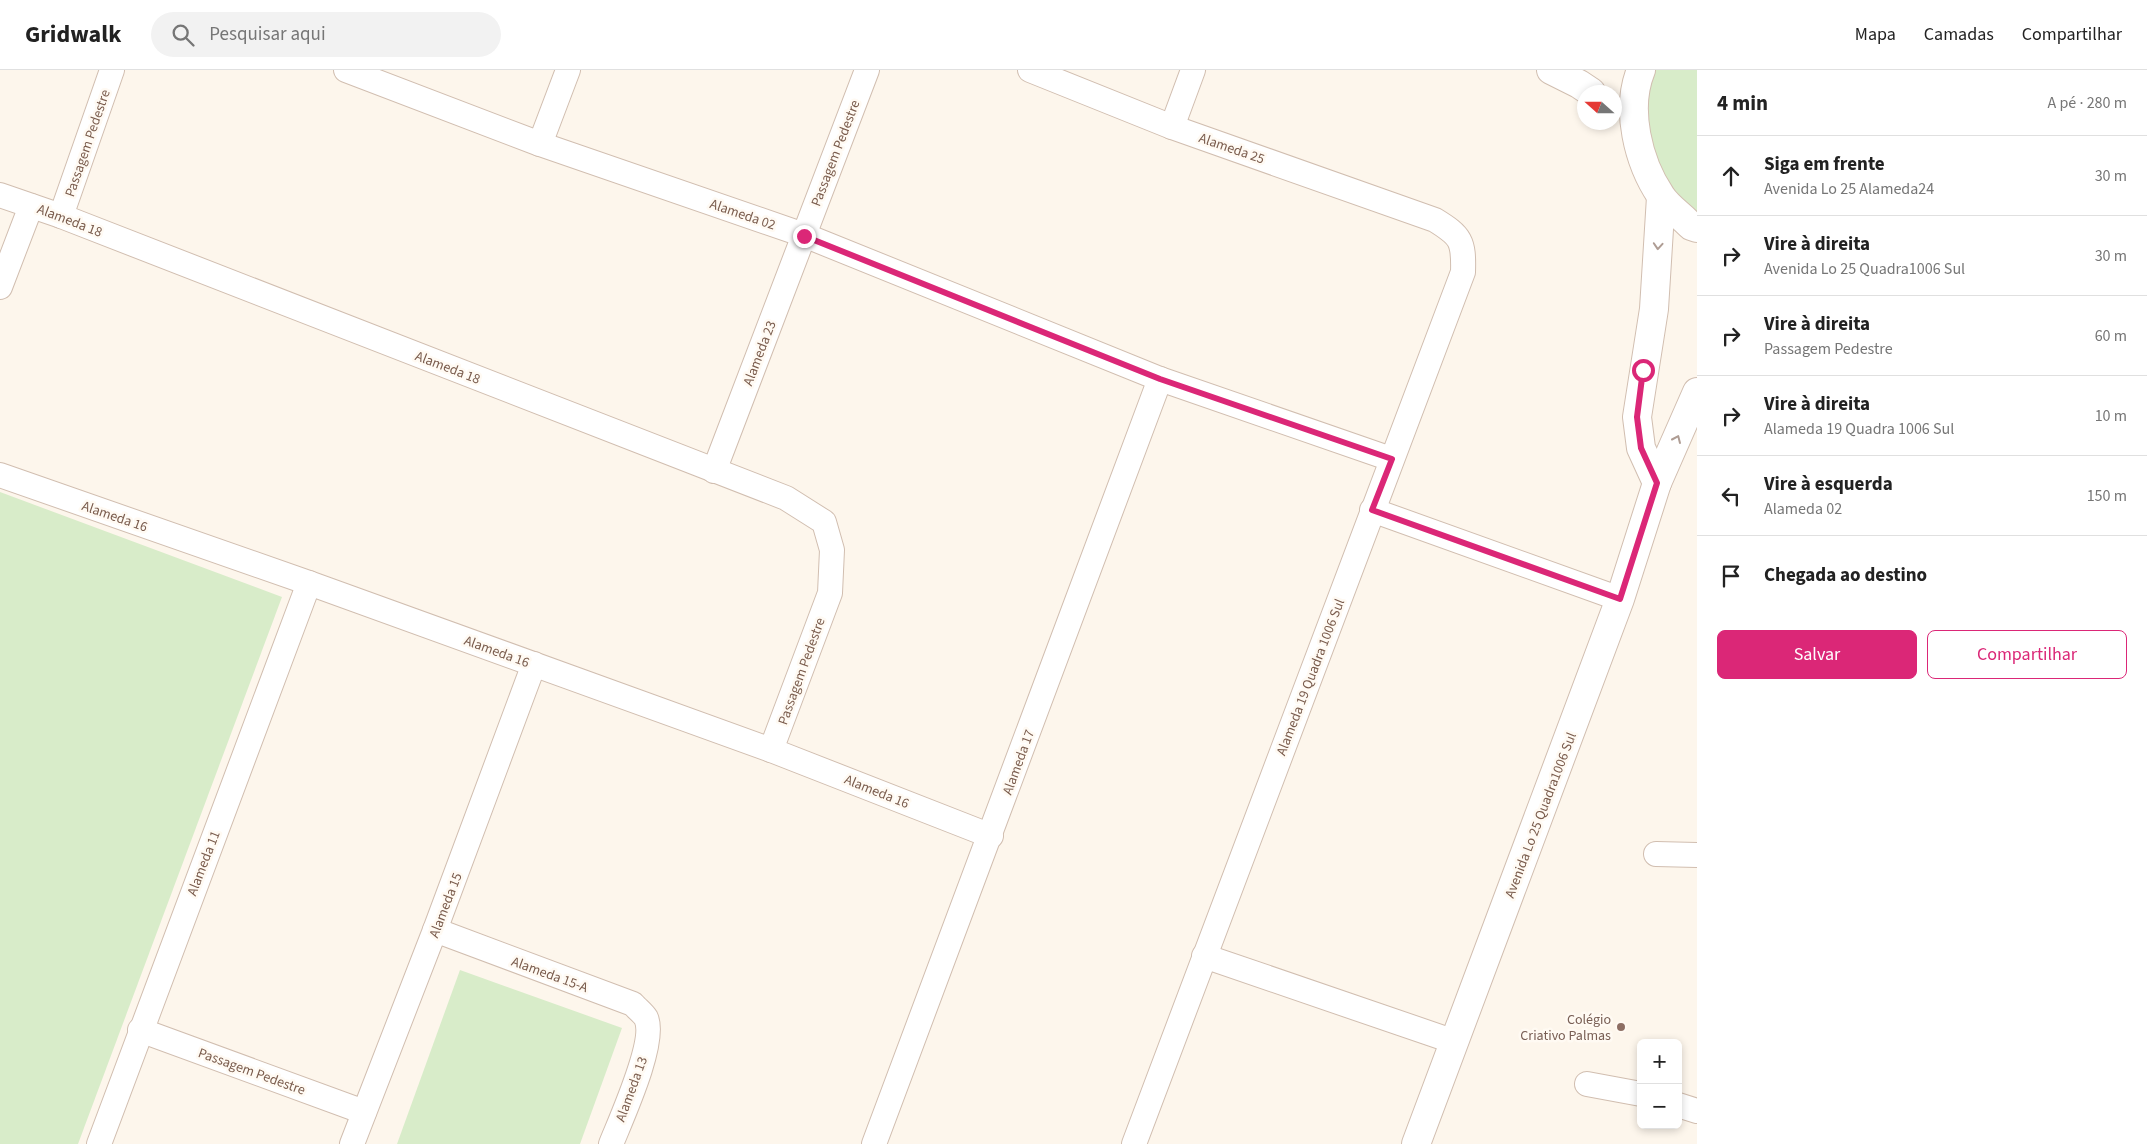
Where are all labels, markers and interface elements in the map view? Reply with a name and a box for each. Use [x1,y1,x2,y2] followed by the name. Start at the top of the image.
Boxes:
[151,12,501,57] search box
[25,17,121,52] text: Gridwalk
[169,21,197,49] icon: search
[209,21,326,48] text: Pesquisar aqui
[1855,22,1896,47] text: Mapa
[1924,22,1994,47] text: Camadas
[2022,22,2122,47] text: Compartilhar
[1577,85,1622,130] north arrow
[60,87,116,200] street label: Passagem Pedestre
[1717,88,1768,118] text: 4 min
[2048,92,2127,114] text: A pé · 280 m
[806,97,865,210] street label: Passagem Pedestre
[1196,128,1267,170] street label: Alameda 25
[1764,151,1885,178] text: Siga em frente
[1717,162,1745,190] icon: ahead
[2095,165,2127,187] text: 30 m
[1764,178,1934,200] text: Avenida Lo 25 Alameda24
[707,194,778,236] street label: Alameda 02
[34,199,105,243] street label: Alameda 18
[793,225,816,248] route end
[1764,231,1870,258] text: Vire à direita
[1653,242,1664,250] one-way arrow
[1717,242,1745,270] icon: right
[2095,245,2127,267] text: 30 m
[1764,258,1965,280] text: Avenida Lo 25 Quadra1006 Sul
[1764,311,1870,338] text: Vire à direita
[738,318,782,389] street label: Alameda 23
[1717,322,1745,350] icon: right
[2095,325,2127,347] text: 60 m
[1764,338,1893,360] text: Passagem Pedestre
[412,346,483,390] street label: Alameda 18
[1632,359,1655,382] route start
[1764,391,1870,418] text: Vire à direita
[1717,402,1745,430] icon: right
[2095,405,2127,427] text: 10 m
[1764,418,1954,440] text: Alameda 19 Quadra 1006 Sul
[1670,435,1681,444] one-way arrow
[1764,471,1893,498] text: Vire à esquerda
[1717,482,1745,510] icon: left
[2087,485,2127,507] text: 150 m
[79,496,150,538] street label: Alameda 16
[1764,498,1842,520] text: Alameda 02
[1717,562,1745,590] icon: arrive
[1764,562,1927,589] text: Chegada ao destino
[1272,596,1350,759] street label: Alameda 19 Quadra 1006 Sul
[773,615,831,728] street label: Passagem Pedestre
[1717,630,1917,679] button: Salvar
[1927,630,2127,679] button: Compartilhar
[461,631,532,673] street label: Alameda 16
[998,727,1040,798] street label: Alameda 17
[1500,729,1582,901] street label: Avenida Lo 25 Quadra1006 Sul
[841,770,912,814] street label: Alameda 16
[182,828,226,899] street label: Alameda 11
[424,870,468,941] street label: Alameda 15
[509,952,591,998] street label: Alameda 15-A
[1520,1010,1611,1046] place label: Colégio Criativo Palmas
[1615,1021,1627,1033] marker: Colégio Criativo Palmas
[1637,1039,1682,1129] map controls
[1637,1039,1682,1084] button: +
[195,1043,308,1101] street label: Passagem Pedestre
[611,1054,653,1125] street label: Alameda 13
[1637,1084,1682,1129] button: −

